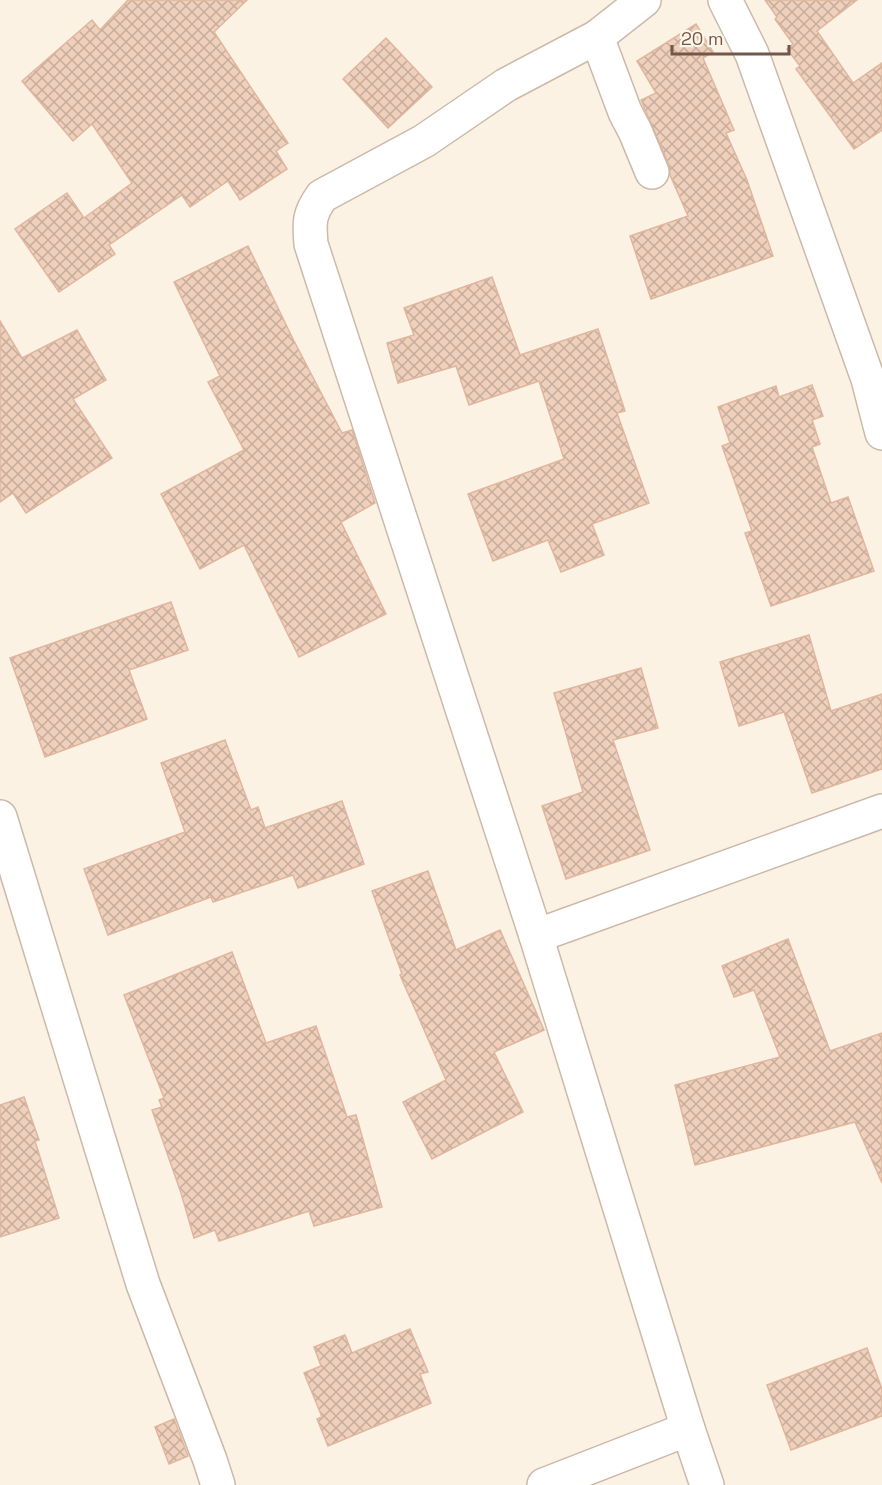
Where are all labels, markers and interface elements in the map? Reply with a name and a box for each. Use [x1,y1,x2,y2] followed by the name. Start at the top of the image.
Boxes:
[672,18,789,56] scale bar
[681,27,724,50] text: 20 m

